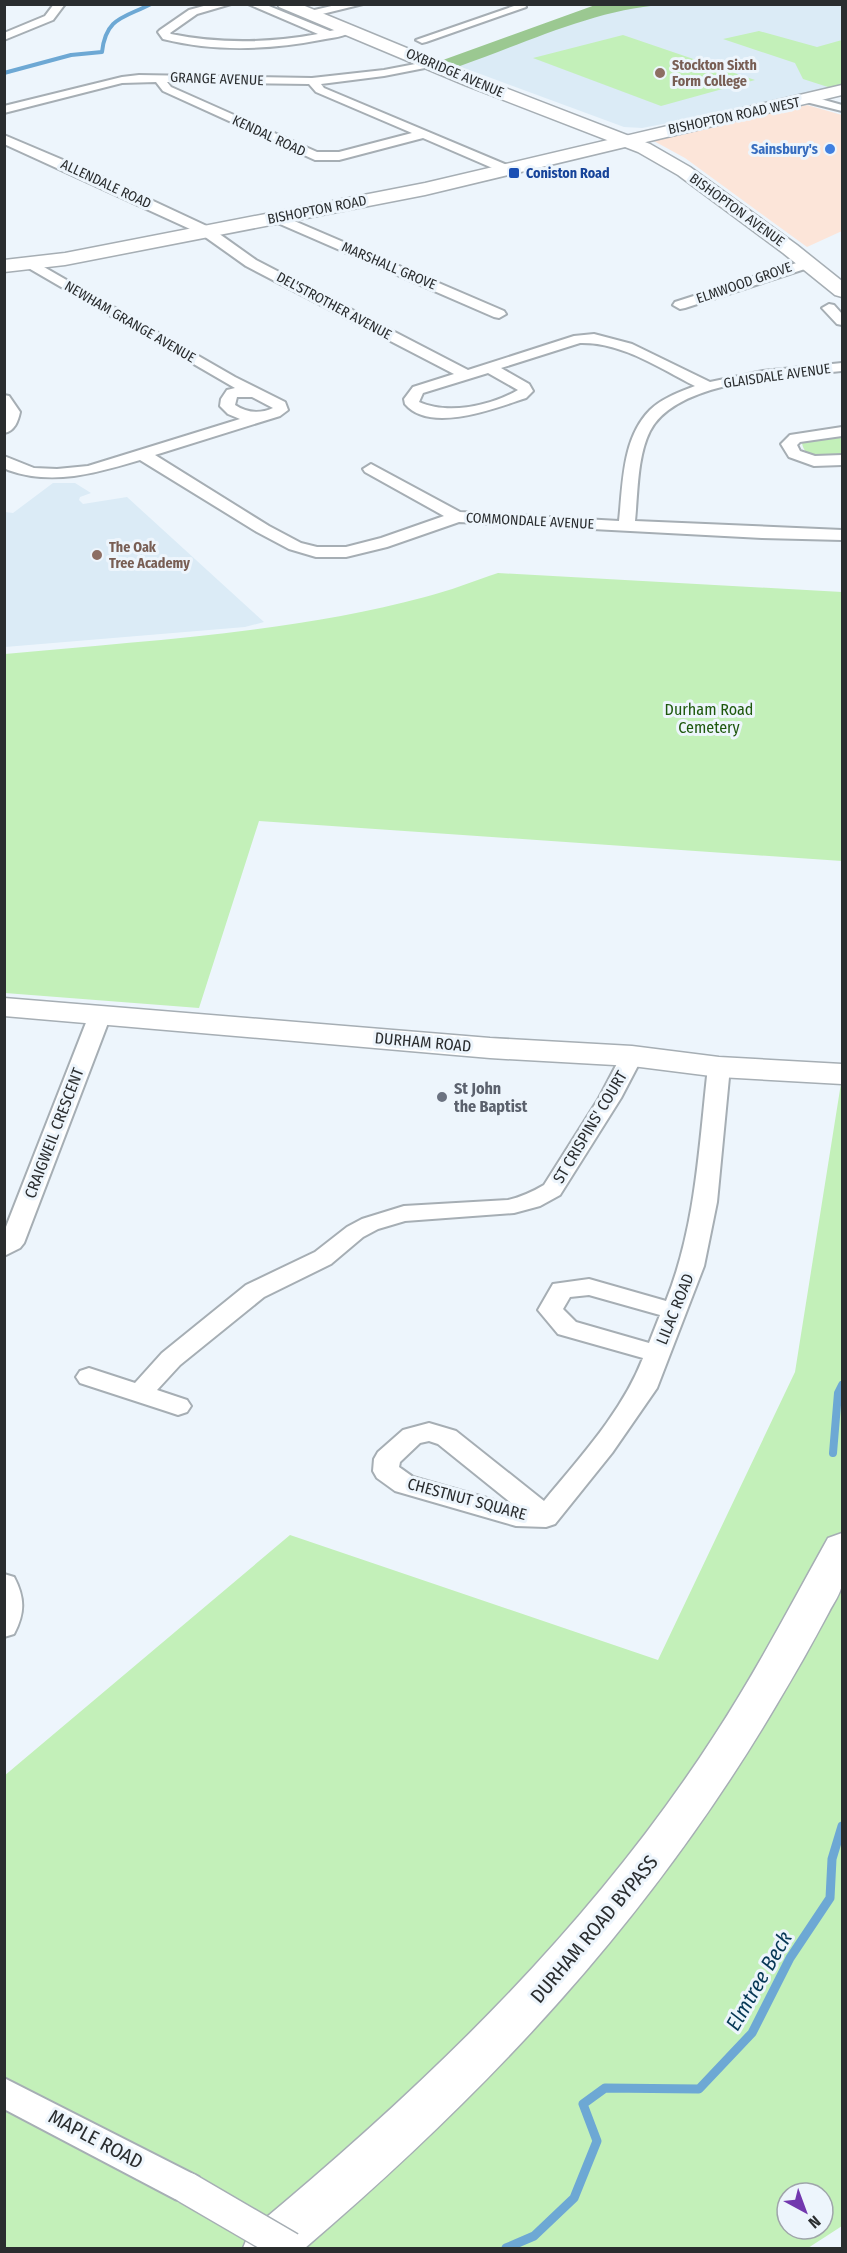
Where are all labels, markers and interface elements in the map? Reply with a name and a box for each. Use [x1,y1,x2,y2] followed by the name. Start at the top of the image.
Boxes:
[404,45,507,101] street label: OXBRIDGE AVENUE
[672,57,757,90] place label: Stockton Sixth Form College
[653,66,667,80] marker: Stockton Sixth Form College
[170,69,264,89] street label: GRANGE AVENUE
[667,94,802,138] street label: BISHOPTON ROAD WEST
[230,112,308,160] street label: KENDAL ROAD
[751,141,818,158] place label: Sainsbury's
[823,142,837,156] marker: Sainsbury's
[58,156,154,212] street label: ALLENDALE ROAD
[526,165,610,182] place label: Coniston Road
[507,166,521,180] marker: Coniston Road
[686,170,788,250] street label: BISHOPTON AVENUE
[266,192,368,228] street label: BISHOPTON ROAD
[339,238,439,294] street label: MARSHALL GROVE
[694,259,794,307] street label: ELMWOOD GROVE
[274,268,395,344] street label: DEL'STROTHER AVENUE
[62,278,199,367] street label: NEWHAM GRANGE AVENUE
[722,360,832,392] street label: GLAISDALE AVENUE
[466,509,595,533] street label: COMMONDALE AVENUE
[109,539,190,572] place label: The Oak Tree Academy
[90,548,104,562] marker: The Oak Tree Academy
[665,700,753,737] park label: Durham Road Cemetery
[374,1028,472,1056] street label: DURHAM ROAD
[20,1065,88,1201] street label: CRAIGWEIL CRESCENT
[549,1067,631,1187] street label: ST CRISPINS' COURT
[454,1079,528,1116] place label: St John the Baptist
[435,1090,449,1104] marker: St John the Baptist
[652,1271,698,1347] street label: LILAC ROAD
[405,1474,529,1524] street label: CHESTNUT SQUARE
[525,1850,663,2008] street label: DURHAM ROAD BYPASS
[720,1927,798,2035] water label: Elmtree Beck
[45,2104,147,2174] street label: MAPLE ROAD
[775,2181,835,2241] north arrow
[805,2212,824,2232] text: N

